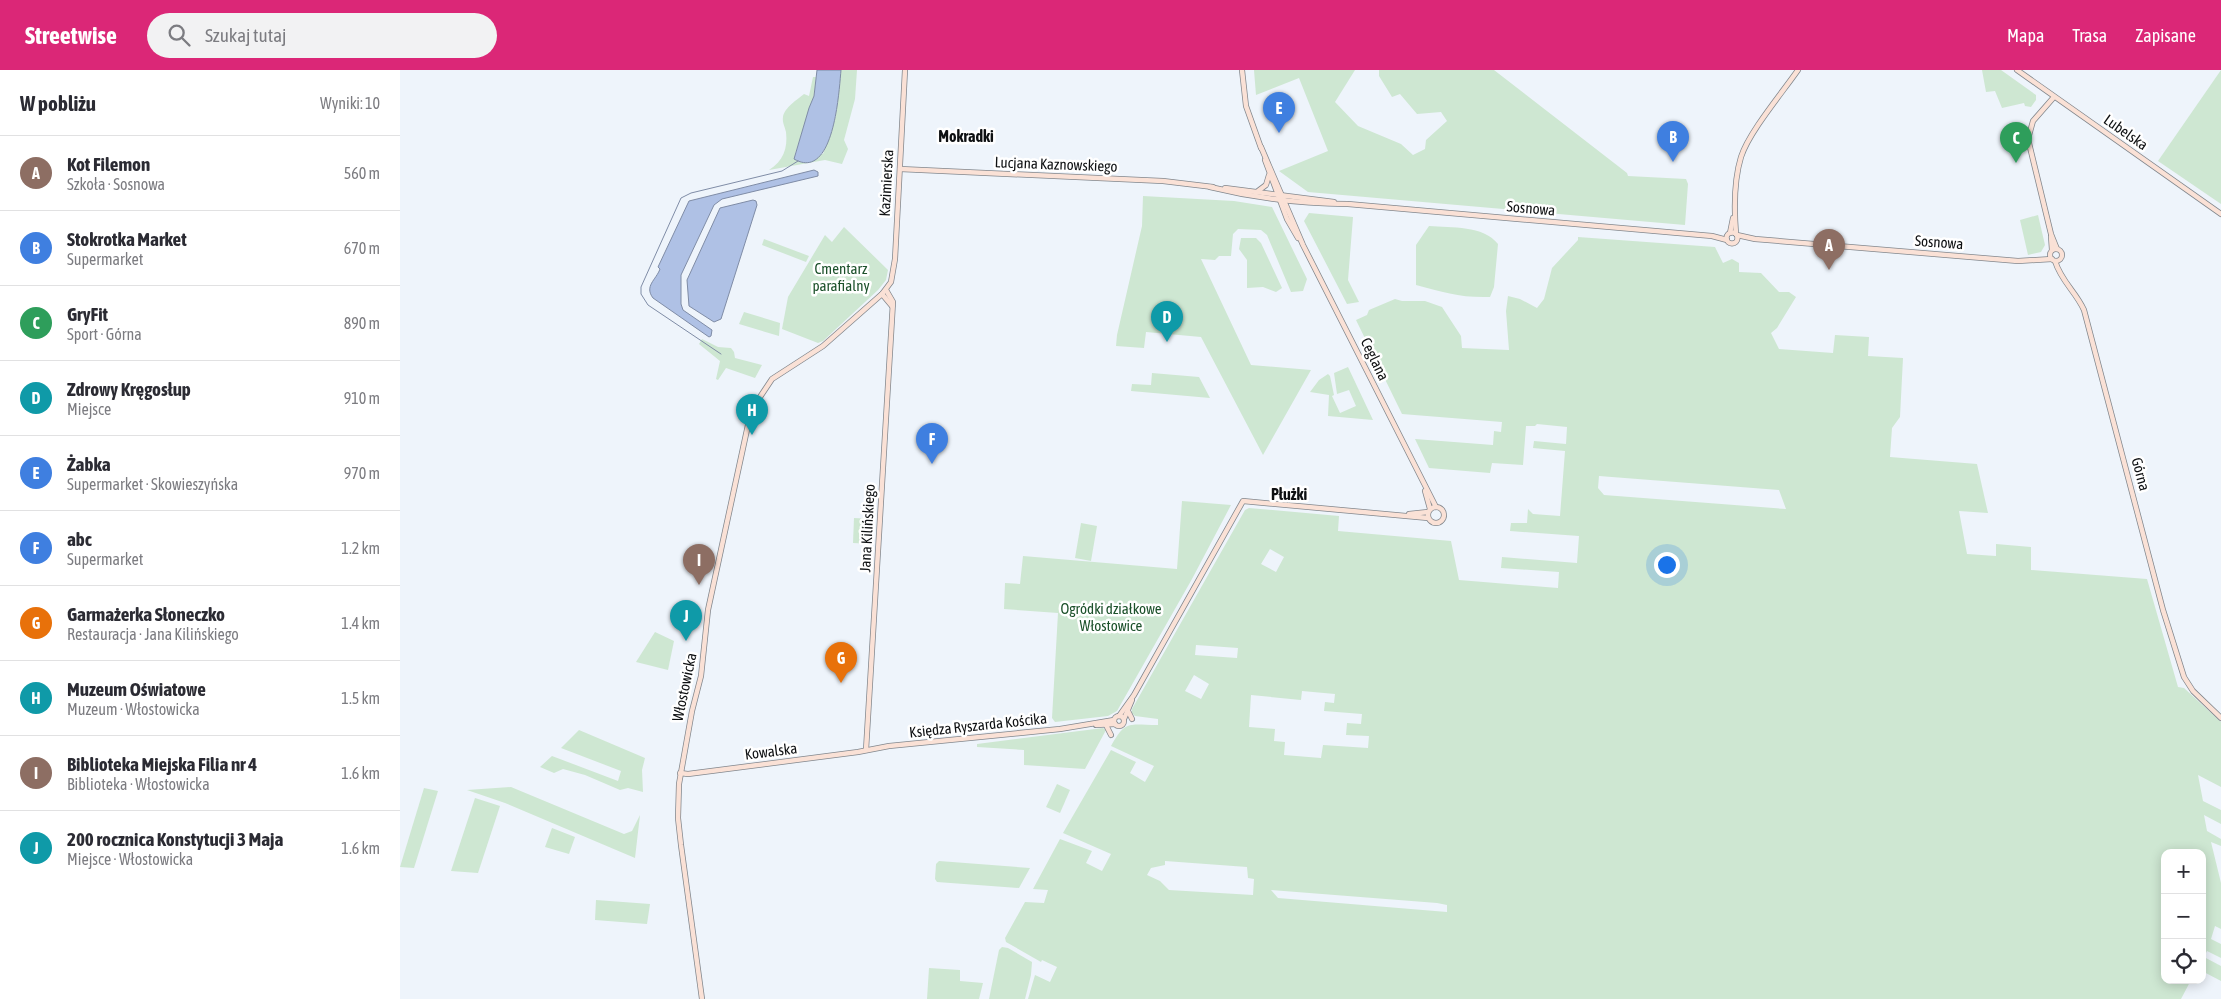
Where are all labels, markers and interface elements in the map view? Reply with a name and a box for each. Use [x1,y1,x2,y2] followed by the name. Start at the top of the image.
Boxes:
[147,13,497,58] search box
[165,21,193,49] icon: search
[25,22,117,49] text: Streetwise
[205,24,286,46] text: Szukaj tutaj
[2007,25,2044,46] text: Mapa
[2072,25,2107,46] text: Trasa
[2135,25,2196,46] text: Zapisane
[20,91,96,115] text: W pobliżu
[1263,92,1295,133] pin: E
[320,94,380,112] text: Wyniki: 10
[2101,111,2151,153] street label: Lubelska
[1657,121,1689,162] pin: B
[2000,122,2032,163] pin: C
[938,127,994,145] district label: Mokradki
[876,149,896,217] street label: Kazimierska
[67,153,150,175] text: Kot Filemon
[994,153,1118,175] street label: Lucjana Kaznowskiego
[32,164,40,182] text: A
[344,164,380,182] text: 560 m
[67,175,165,193] text: Szkoła · Sosnowa
[1506,197,1556,219] street label: Sosnowa
[67,228,187,250] text: Stokrotka Market
[1813,229,1845,270] pin: A
[1914,232,1964,252] street label: Sosnowa
[32,239,40,257] text: B
[344,239,380,257] text: 670 m
[67,250,143,268] text: Supermarket
[812,260,870,294] park label: Cmentarz parafialny
[1151,301,1183,342] pin: D
[67,303,108,325] text: GryFit
[32,314,40,332] text: C
[344,314,380,332] text: 890 m
[67,325,142,343] text: Sport · Górna
[1357,335,1393,383] street label: Ceglana
[67,378,191,400] text: Zdrowy Kręgosłup
[32,389,40,407] text: D
[344,389,380,407] text: 910 m
[736,394,768,435] pin: H
[67,400,111,418] text: Miejsce
[916,423,948,464] pin: F
[67,453,111,475] text: Żabka
[2128,456,2154,492] street label: Górna
[33,464,39,482] text: E
[344,464,380,482] text: 970 m
[67,475,238,493] text: Supermarket · Skowieszyńska
[856,483,878,573] street label: Jana Kilińskiego
[1271,485,1307,503] district label: Płużki
[67,528,92,550] text: abc
[33,539,39,557] text: F
[341,539,380,557] text: 1.2 km
[683,544,715,585] pin: I
[67,550,143,568] text: Supermarket
[1654,552,1680,578] your location
[670,600,702,641] pin: J
[1060,600,1162,634] park label: Ogródki działkowe Włostowice
[67,603,225,625] text: Garmażerka Słoneczko
[32,614,40,632] text: G
[341,614,380,632] text: 1.4 km
[67,625,239,643] text: Restauracja · Jana Kilińskiego
[825,642,857,683] pin: G
[668,651,700,723] street label: Włostowicka
[67,678,206,700] text: Muzeum Oświatowe
[31,689,41,707] text: H
[341,689,380,707] text: 1.5 km
[67,700,200,718] text: Muzeum · Włostowicka
[908,709,1048,741] street label: Księdza Ryszarda Kościka
[744,739,798,763] street label: Kowalska
[67,753,257,775] text: Biblioteka Miejska Filia nr 4
[34,764,38,782] text: I
[341,764,380,782] text: 1.6 km
[67,775,210,793] text: Biblioteka · Włostowicka
[67,828,283,850] text: 200 rocznica Konstytucji 3 Maja
[33,839,39,857] text: J
[341,839,380,857] text: 1.6 km
[2161,849,2206,984] map controls
[2161,849,2206,894] button: +
[67,850,193,868] text: Miejsce · Włostowicka
[2161,894,2206,939] button: −
[2161,939,2206,984] button: locate

